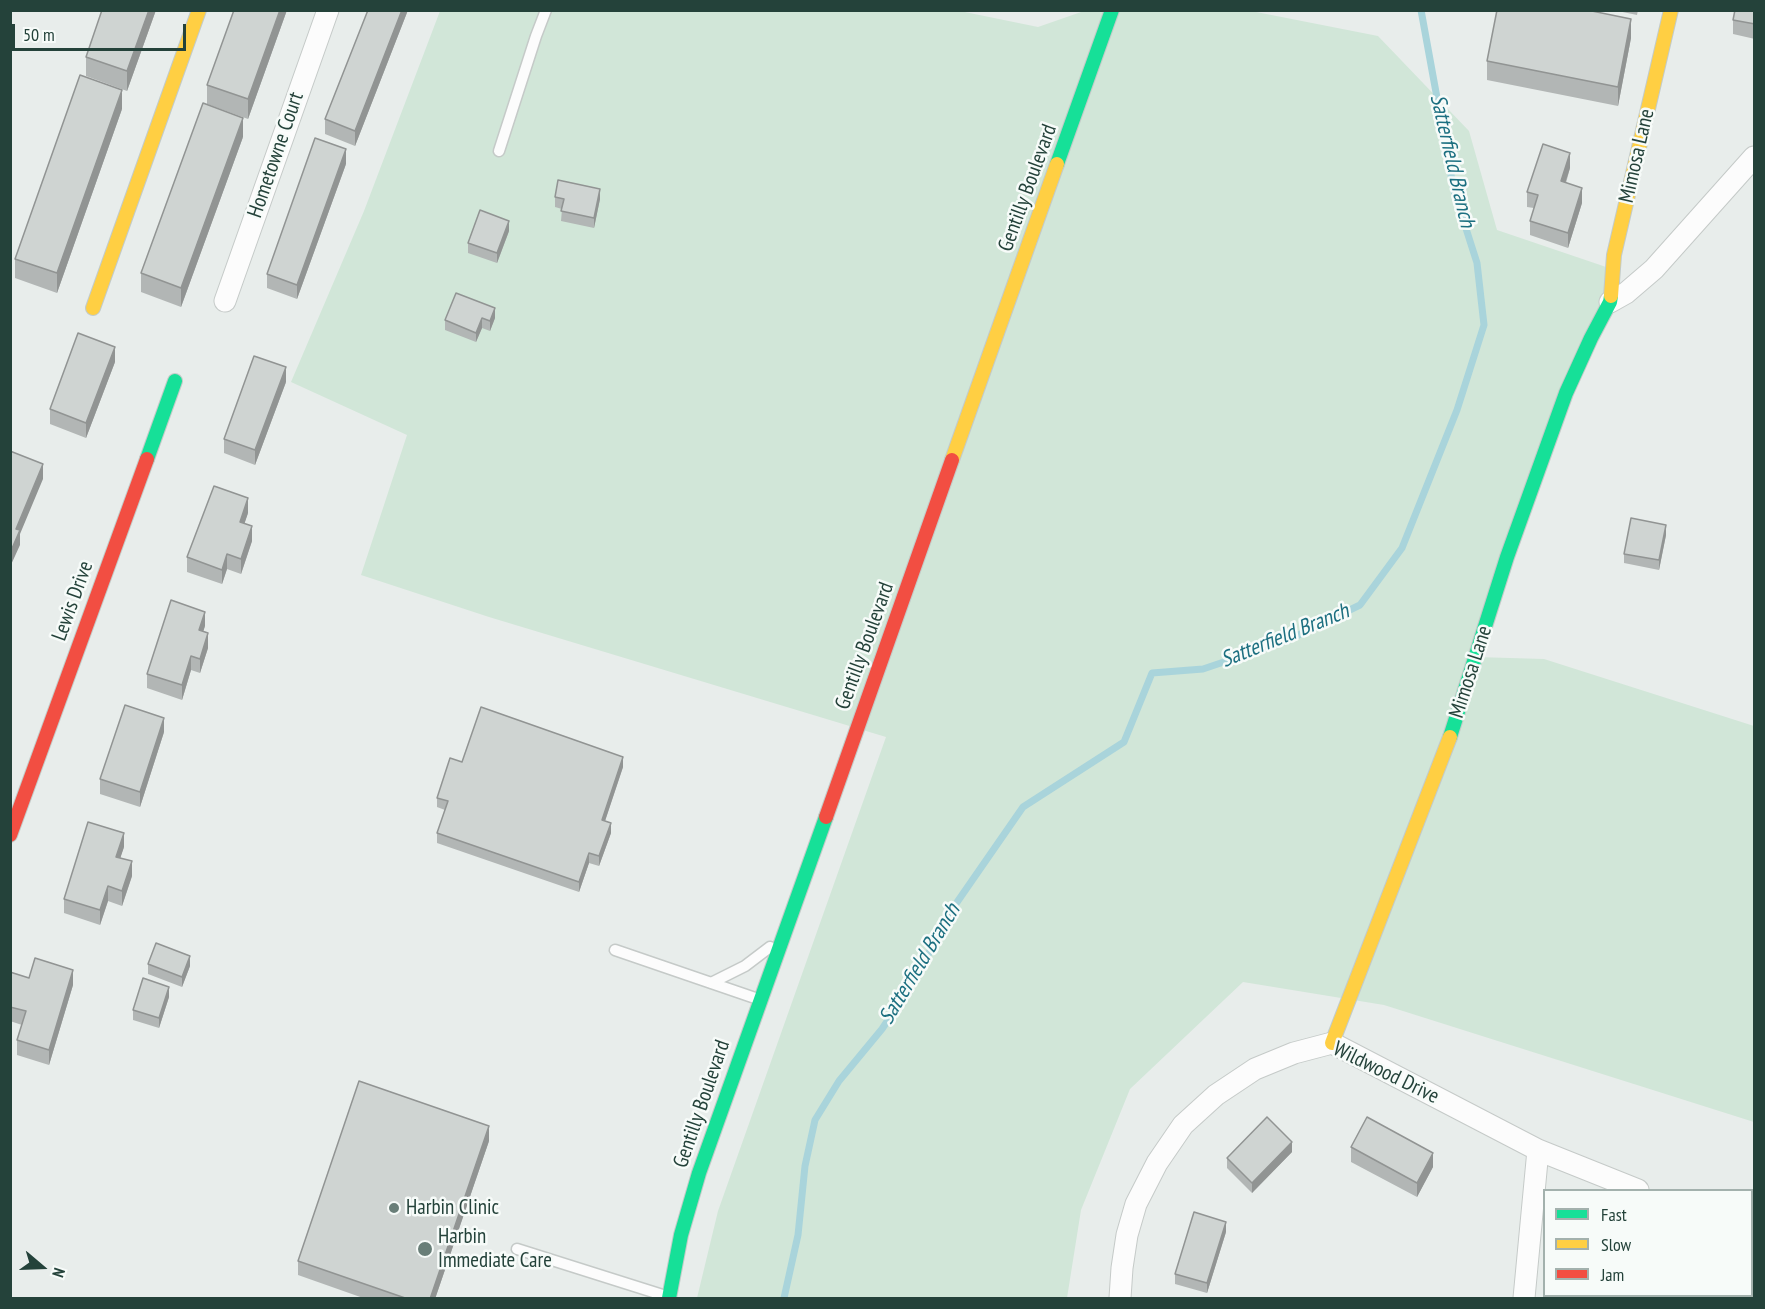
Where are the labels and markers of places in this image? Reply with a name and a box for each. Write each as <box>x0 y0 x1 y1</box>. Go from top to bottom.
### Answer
place label: Harbin Clinic <box>406 1195 499 1221</box>
marker: Harbin Clinic <box>387 1201 401 1215</box>
place label: Harbin Immediate Care <box>438 1224 552 1274</box>
marker: Harbin Immediate Care <box>416 1240 434 1258</box>

